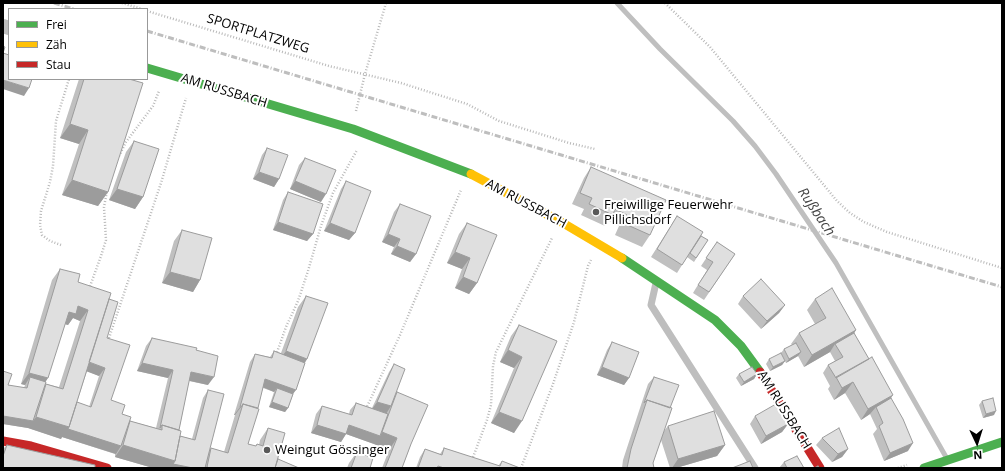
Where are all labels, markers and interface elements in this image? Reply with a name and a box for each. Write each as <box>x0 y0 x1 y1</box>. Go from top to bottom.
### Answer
legend <box>8 8 148 80</box>
street label: SPORTPLATZWEG <box>205 11 311 57</box>
text: Frei <box>46 16 67 33</box>
text: Zäh <box>46 36 67 53</box>
text: Stau <box>46 56 71 73</box>
street label: AM RUSSBACH <box>179 70 269 112</box>
street label: AM RUSSBACH <box>483 176 569 232</box>
water label: Rußbach <box>794 185 838 239</box>
place label: Freiwillige Feuerwehr Pillichsdorf <box>604 197 733 228</box>
marker: Freiwillige Feuerwehr Pillichsdorf <box>591 207 601 217</box>
street label: AM RUSSBACH <box>754 368 814 452</box>
north arrow <box>957 423 997 463</box>
place label: Weingut Gössinger <box>275 442 389 458</box>
marker: Weingut Gössinger <box>262 445 272 455</box>
text: N <box>973 448 983 463</box>

